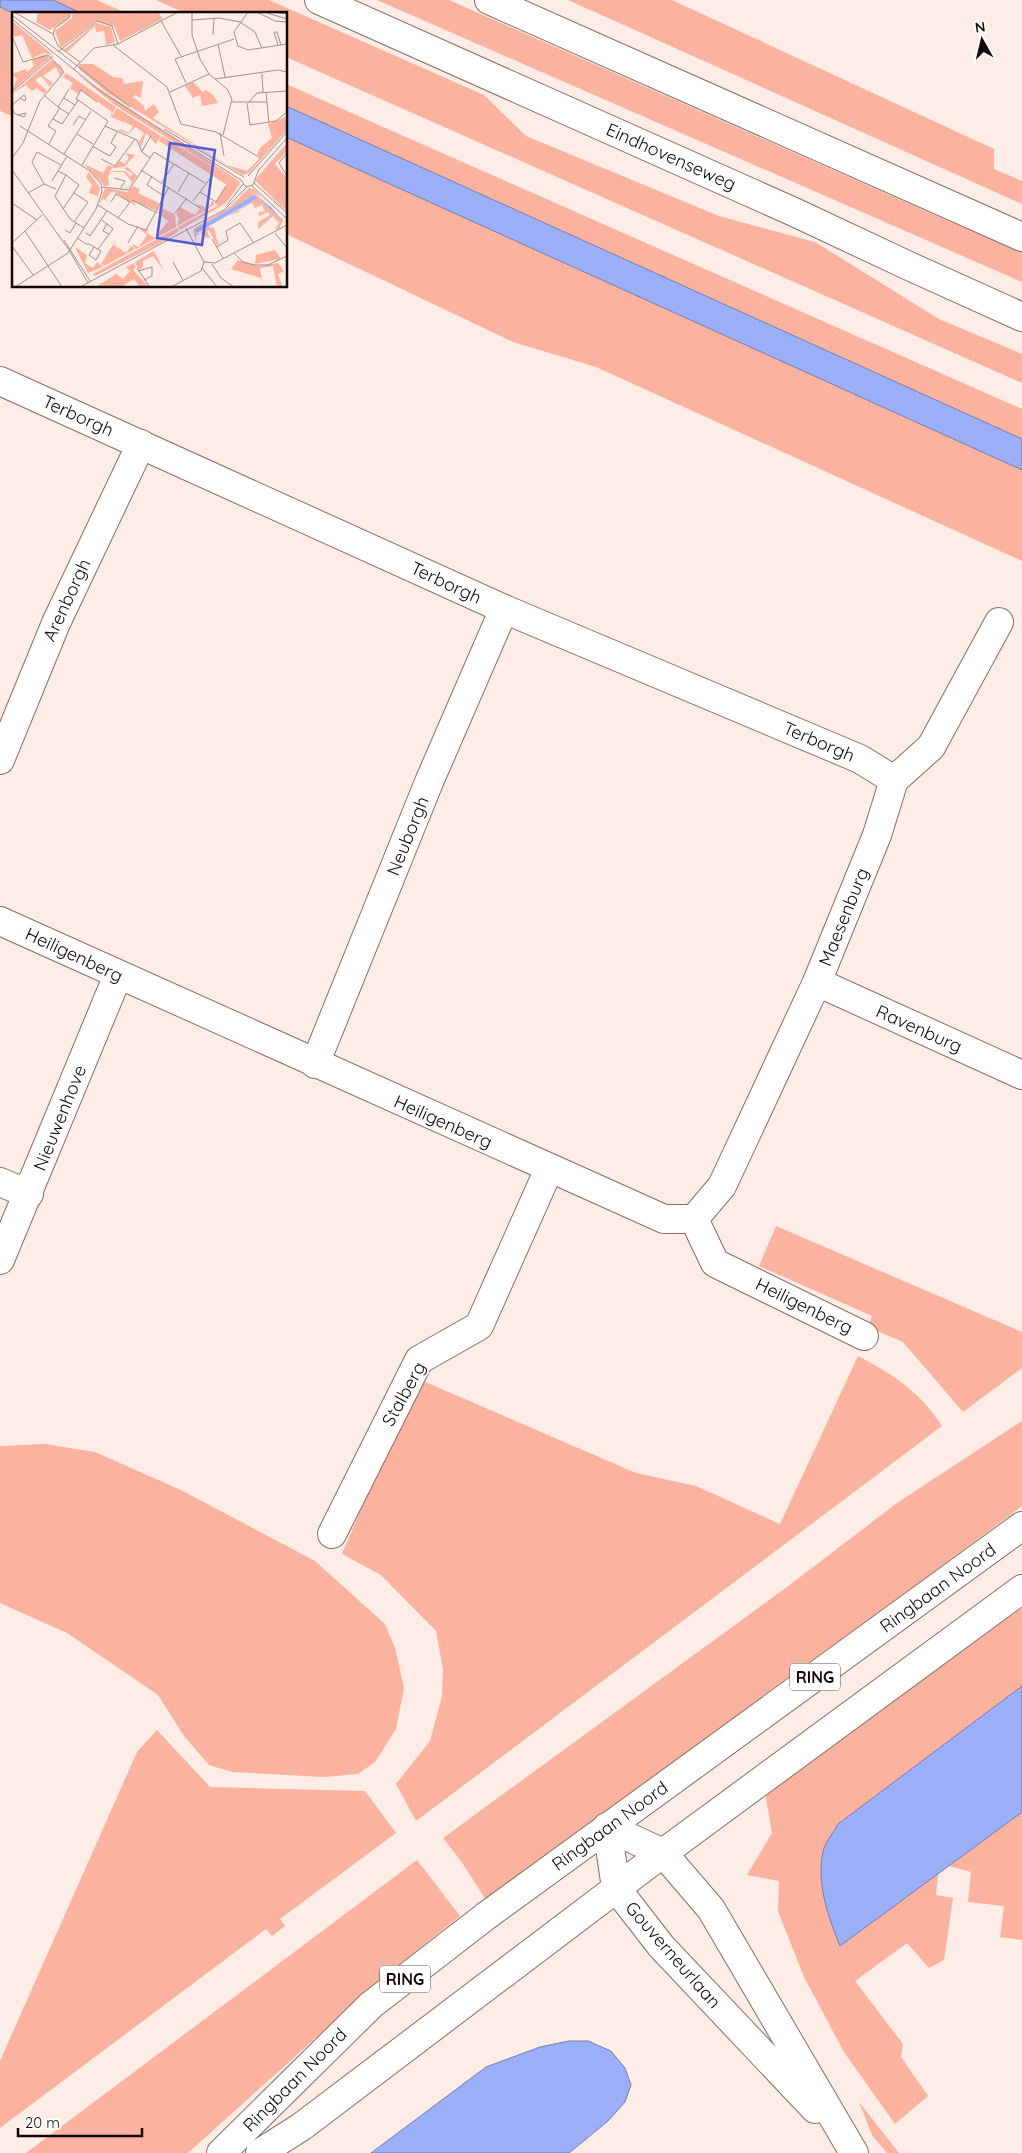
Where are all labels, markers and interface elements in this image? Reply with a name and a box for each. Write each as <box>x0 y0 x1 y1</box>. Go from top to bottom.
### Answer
inset map <box>12 12 288 288</box>
north arrow <box>957 15 1007 65</box>
text: N <box>974 17 987 37</box>
street label: Eindhovenseweg <box>603 118 740 195</box>
street label: Terborgh <box>39 390 117 441</box>
street label: Arenborgh <box>37 555 96 645</box>
street label: Terborgh <box>407 556 485 609</box>
street label: Terborgh <box>780 716 859 767</box>
street label: Neuborgh <box>381 793 434 879</box>
street label: Maesenburg <box>813 864 874 969</box>
street label: Heiligenberg <box>22 922 127 987</box>
street label: Ravenburg <box>873 999 966 1058</box>
street label: Nieuwenhove <box>28 1062 91 1174</box>
street label: Heiligenberg <box>390 1090 496 1153</box>
street label: Heiligenberg <box>752 1272 857 1339</box>
street label: Stalberg <box>376 1357 431 1430</box>
street label: Ringbaan Noord <box>875 1538 1000 1637</box>
road number: RING <box>790 1664 840 1690</box>
street label: Ringbaan Noord <box>547 1776 672 1875</box>
street label: Gouverneurlaan <box>621 1896 726 2013</box>
road number: RING <box>380 1966 430 1992</box>
street label: Ringbaan Noord <box>238 2023 352 2137</box>
scale bar <box>18 2106 141 2138</box>
text: 20 m <box>25 2113 60 2132</box>

